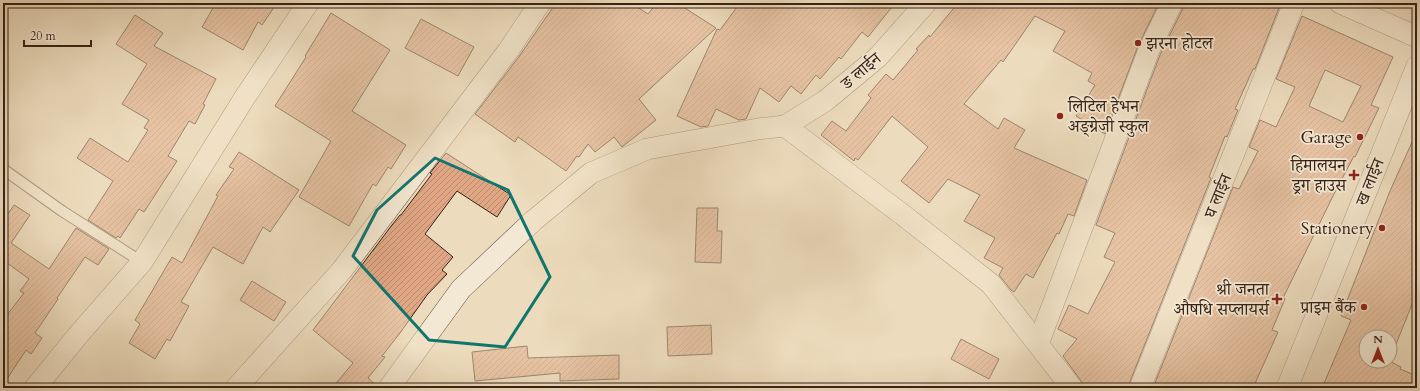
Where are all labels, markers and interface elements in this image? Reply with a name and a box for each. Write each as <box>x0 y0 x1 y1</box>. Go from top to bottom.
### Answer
scale bar <box>24 22 91 48</box>
text: 20 m <box>30 28 57 44</box>
place label: झरना होटल <box>1145 32 1214 55</box>
marker: झरना होटल <box>1133 38 1143 48</box>
street label: ङ लाईन <box>835 47 887 95</box>
place label: लिटिल हेभन अङ्‍ग्रेजी स्कुल <box>1067 95 1150 138</box>
marker: लिटिल हेभन अङ्‍ग्रेजी स्कुल <box>1055 111 1065 121</box>
place label: Garage <box>1300 126 1352 149</box>
marker: Garage <box>1355 132 1365 142</box>
place label: हिमालयन ड्रग हाउस <box>1290 154 1347 197</box>
street label: ख लाईन <box>1350 154 1390 210</box>
street label: घ लाईन <box>1198 169 1238 222</box>
marker: हिमालयन ड्रग हाउस <box>1349 170 1359 180</box>
place label: Stationery <box>1301 217 1374 240</box>
marker: Stationery <box>1377 223 1387 233</box>
place label: श्री जनता औषधि सप्लायर्स <box>1174 278 1270 321</box>
marker: श्री जनता औषधि सप्लायर्स <box>1272 294 1282 304</box>
place label: प्राइम बैंक <box>1300 296 1357 319</box>
marker: प्राइम बैंक <box>1359 302 1369 312</box>
north arrow <box>1358 329 1398 369</box>
text: N <box>1373 332 1383 347</box>

